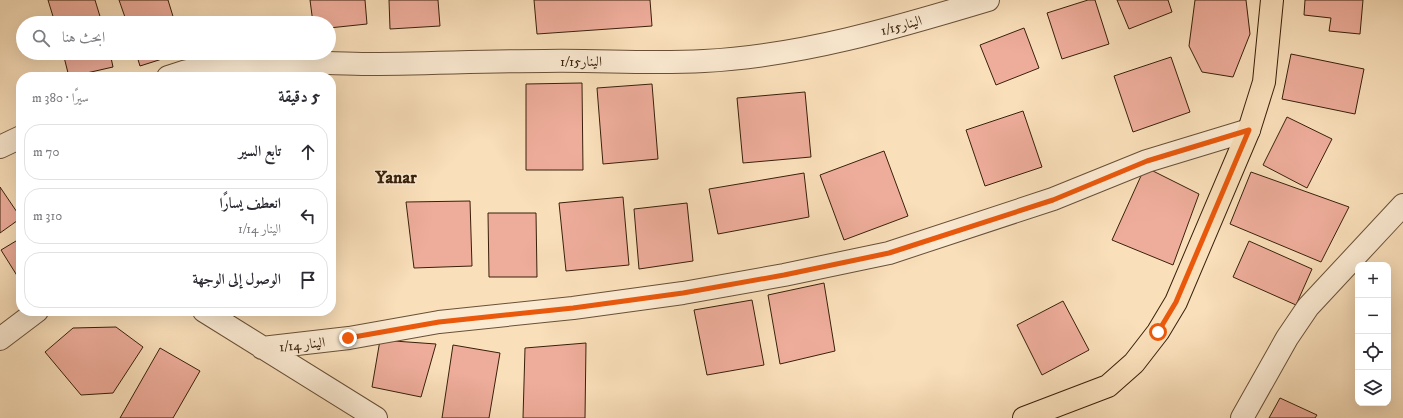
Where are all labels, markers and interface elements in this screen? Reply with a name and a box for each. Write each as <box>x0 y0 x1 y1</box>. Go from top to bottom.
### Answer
street label: الينار1/15 <box>879 12 924 40</box>
search box <box>16 16 336 60</box>
icon: search <box>30 27 52 49</box>
text: ابحث هنا <box>62 28 105 47</box>
street label: الينار1/15 <box>560 53 602 71</box>
text: 5 دقيقة <box>278 86 320 108</box>
text: سيرًا · 380 m <box>32 90 89 106</box>
icon: ahead <box>297 141 319 163</box>
text: تابع السير <box>239 142 281 161</box>
text: 70 m <box>33 144 59 160</box>
district label: Yanar <box>374 167 417 189</box>
text: انعطف يسارًا <box>220 194 281 213</box>
icon: left <box>297 205 319 227</box>
text: 310 m <box>33 208 62 224</box>
text: الينار 1/14 <box>238 221 281 237</box>
map controls <box>1355 262 1391 406</box>
button: + <box>1355 262 1391 298</box>
icon: arrive <box>297 269 319 291</box>
text: الوصول إلى الوجهة <box>192 270 281 289</box>
button: − <box>1355 298 1391 334</box>
route start <box>1149 323 1167 341</box>
route end <box>339 329 357 347</box>
street label: الينار 1/14 <box>278 334 326 356</box>
button: locate <box>1355 334 1391 370</box>
button: layers <box>1355 370 1391 406</box>

